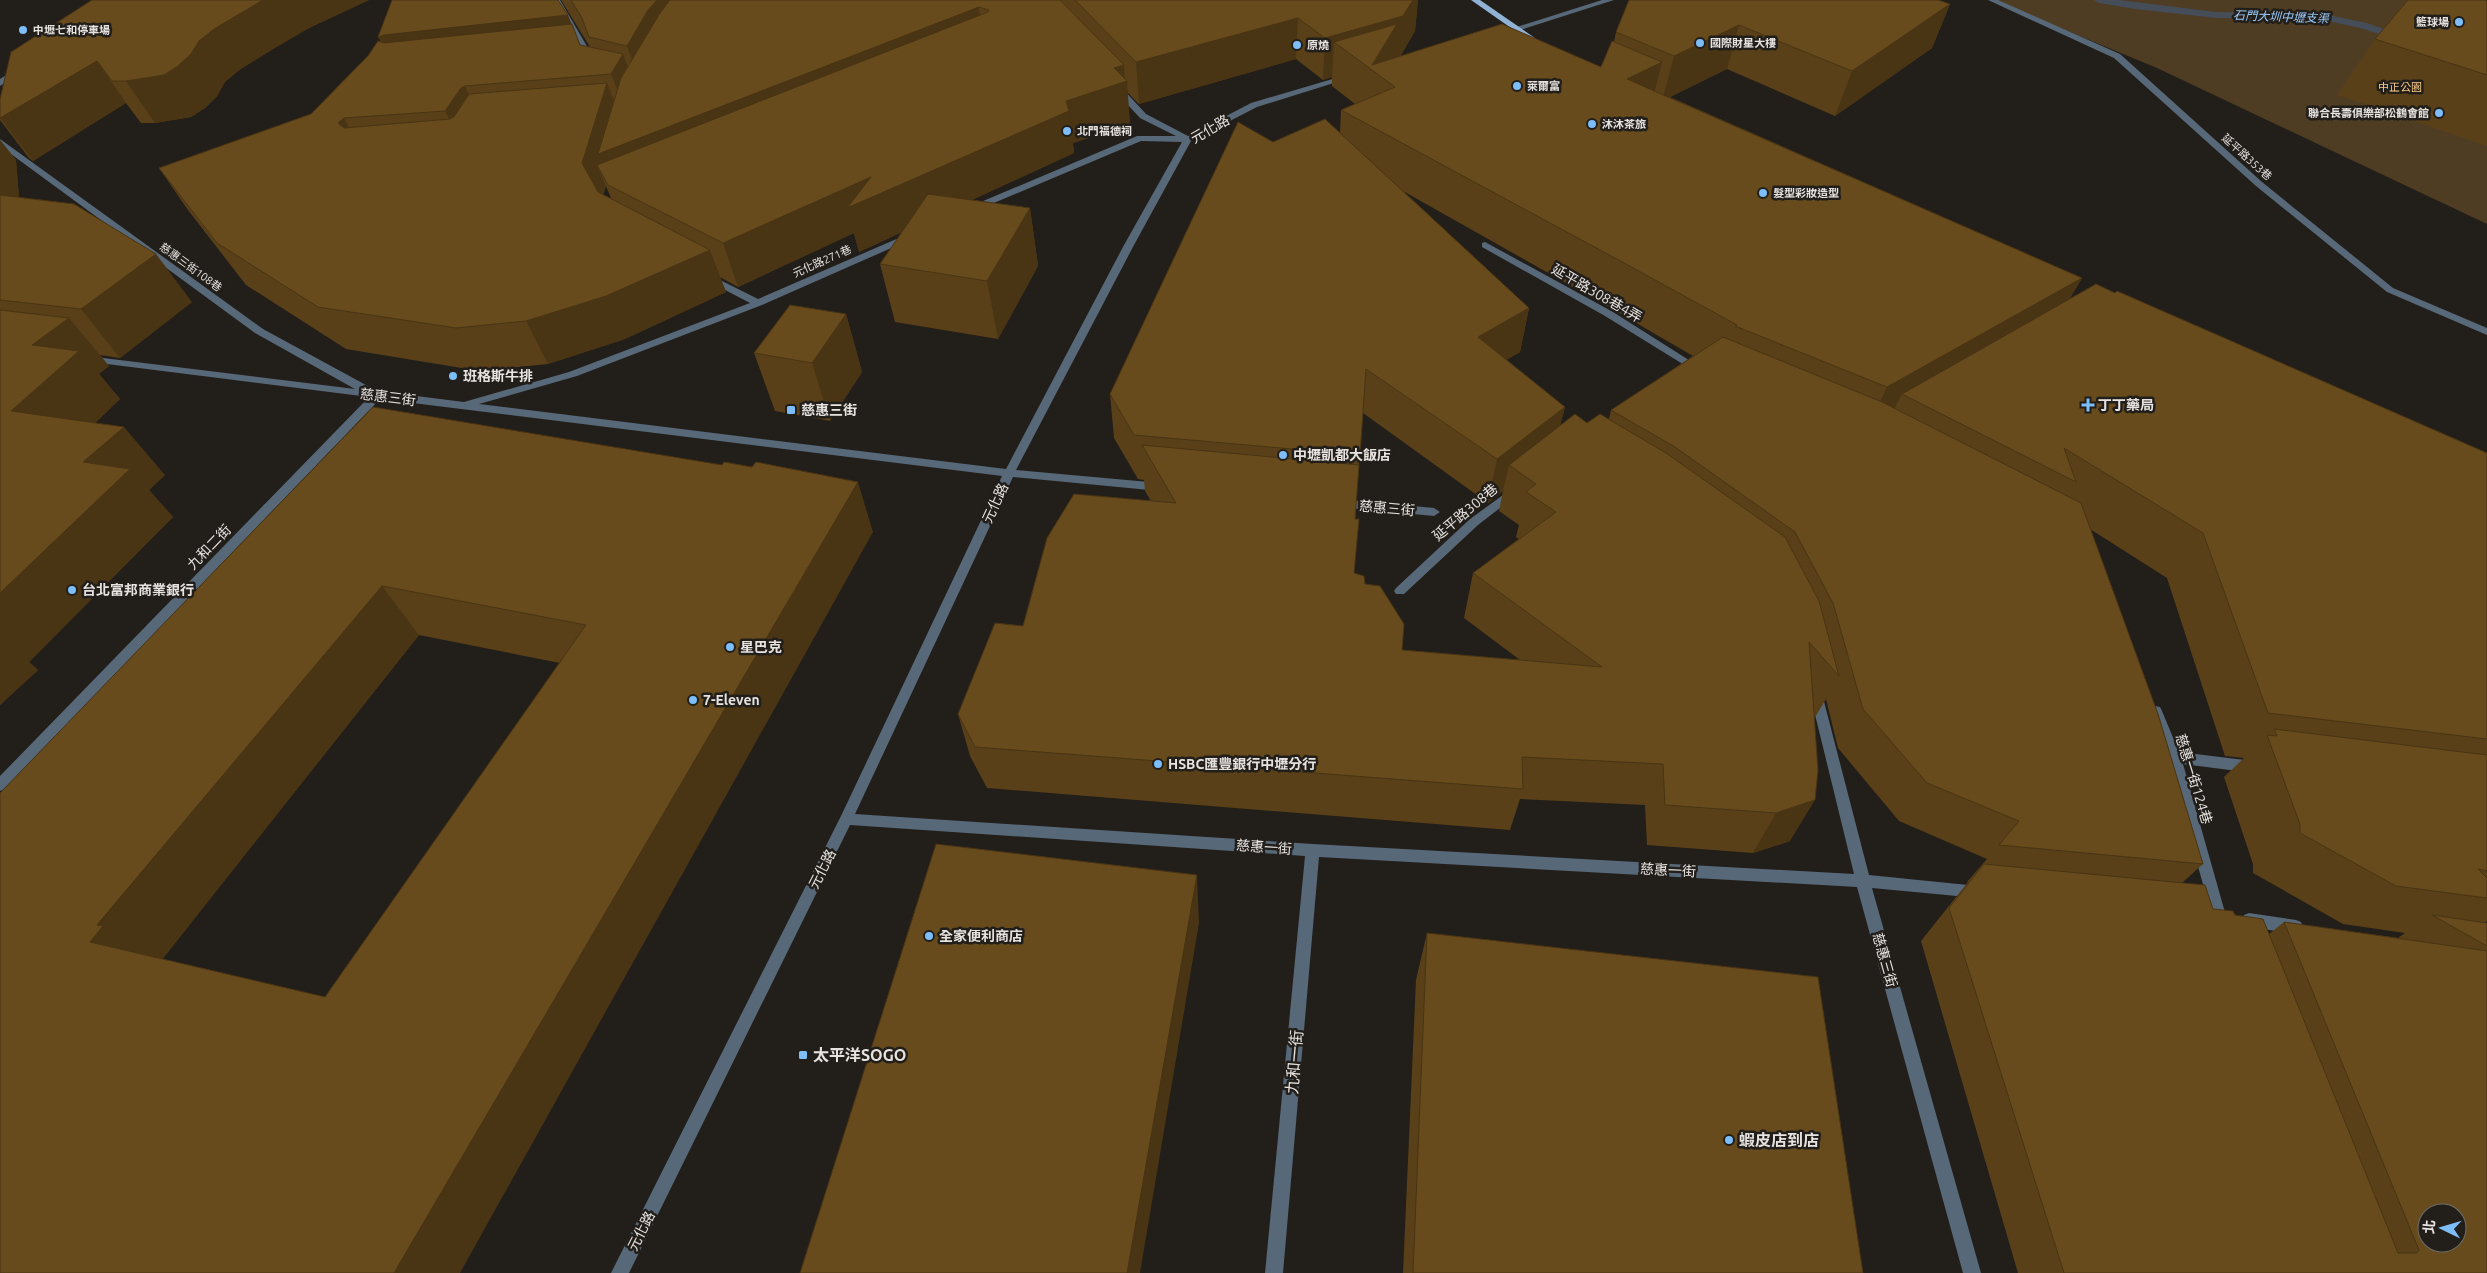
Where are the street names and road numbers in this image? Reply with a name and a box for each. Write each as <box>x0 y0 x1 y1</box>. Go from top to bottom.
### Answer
street label: 元化路 <box>1188 112 1232 146</box>
street label: 延平路353巷 <box>2220 132 2274 182</box>
street label: 慈惠三街108巷 <box>158 241 224 293</box>
street label: 元化路271巷 <box>791 243 853 279</box>
street label: 延平路308巷4弄 <box>1549 261 1645 325</box>
street label: 慈惠三街 <box>359 386 417 408</box>
street label: 延平路308巷 <box>1429 480 1501 544</box>
street label: 元化路 <box>979 481 1011 525</box>
street label: 慈惠三街 <box>1358 498 1416 518</box>
street label: 九和二街 <box>184 521 234 573</box>
street label: 慈惠一街124巷 <box>2173 732 2215 826</box>
street label: 慈惠一街 <box>1236 837 1292 857</box>
street label: 元化路 <box>805 847 839 891</box>
street label: 慈惠一街 <box>1640 861 1696 879</box>
street label: 慈惠三街 <box>1870 931 1900 989</box>
street label: 九和一街 <box>1282 1029 1306 1095</box>
street label: 元化路 <box>624 1209 658 1253</box>

